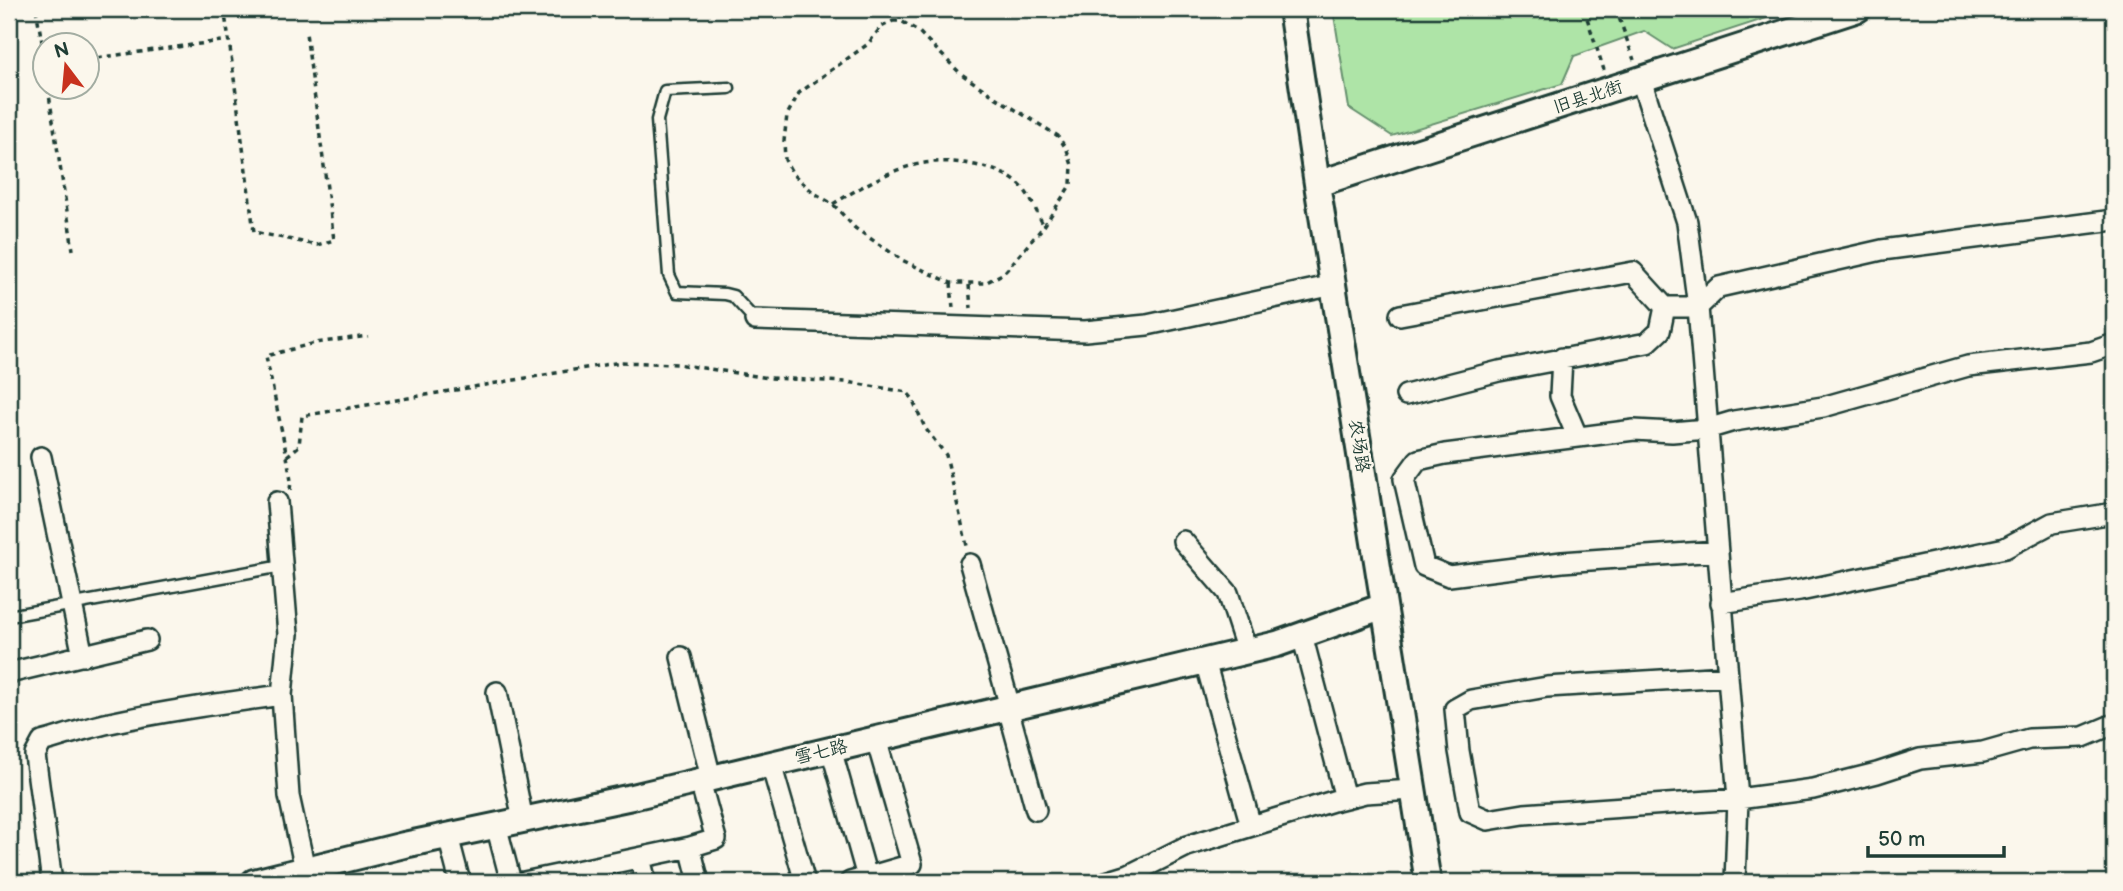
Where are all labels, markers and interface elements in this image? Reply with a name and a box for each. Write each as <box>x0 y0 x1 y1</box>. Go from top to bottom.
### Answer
north arrow <box>32 32 102 102</box>
text: N <box>52 38 72 64</box>
street label: 旧县北街 <box>1551 76 1625 118</box>
street label: 农场路 <box>1344 418 1374 474</box>
street label: 雪七路 <box>792 736 850 768</box>
scale bar <box>1868 814 2004 858</box>
text: 50 m <box>1878 827 1925 852</box>

